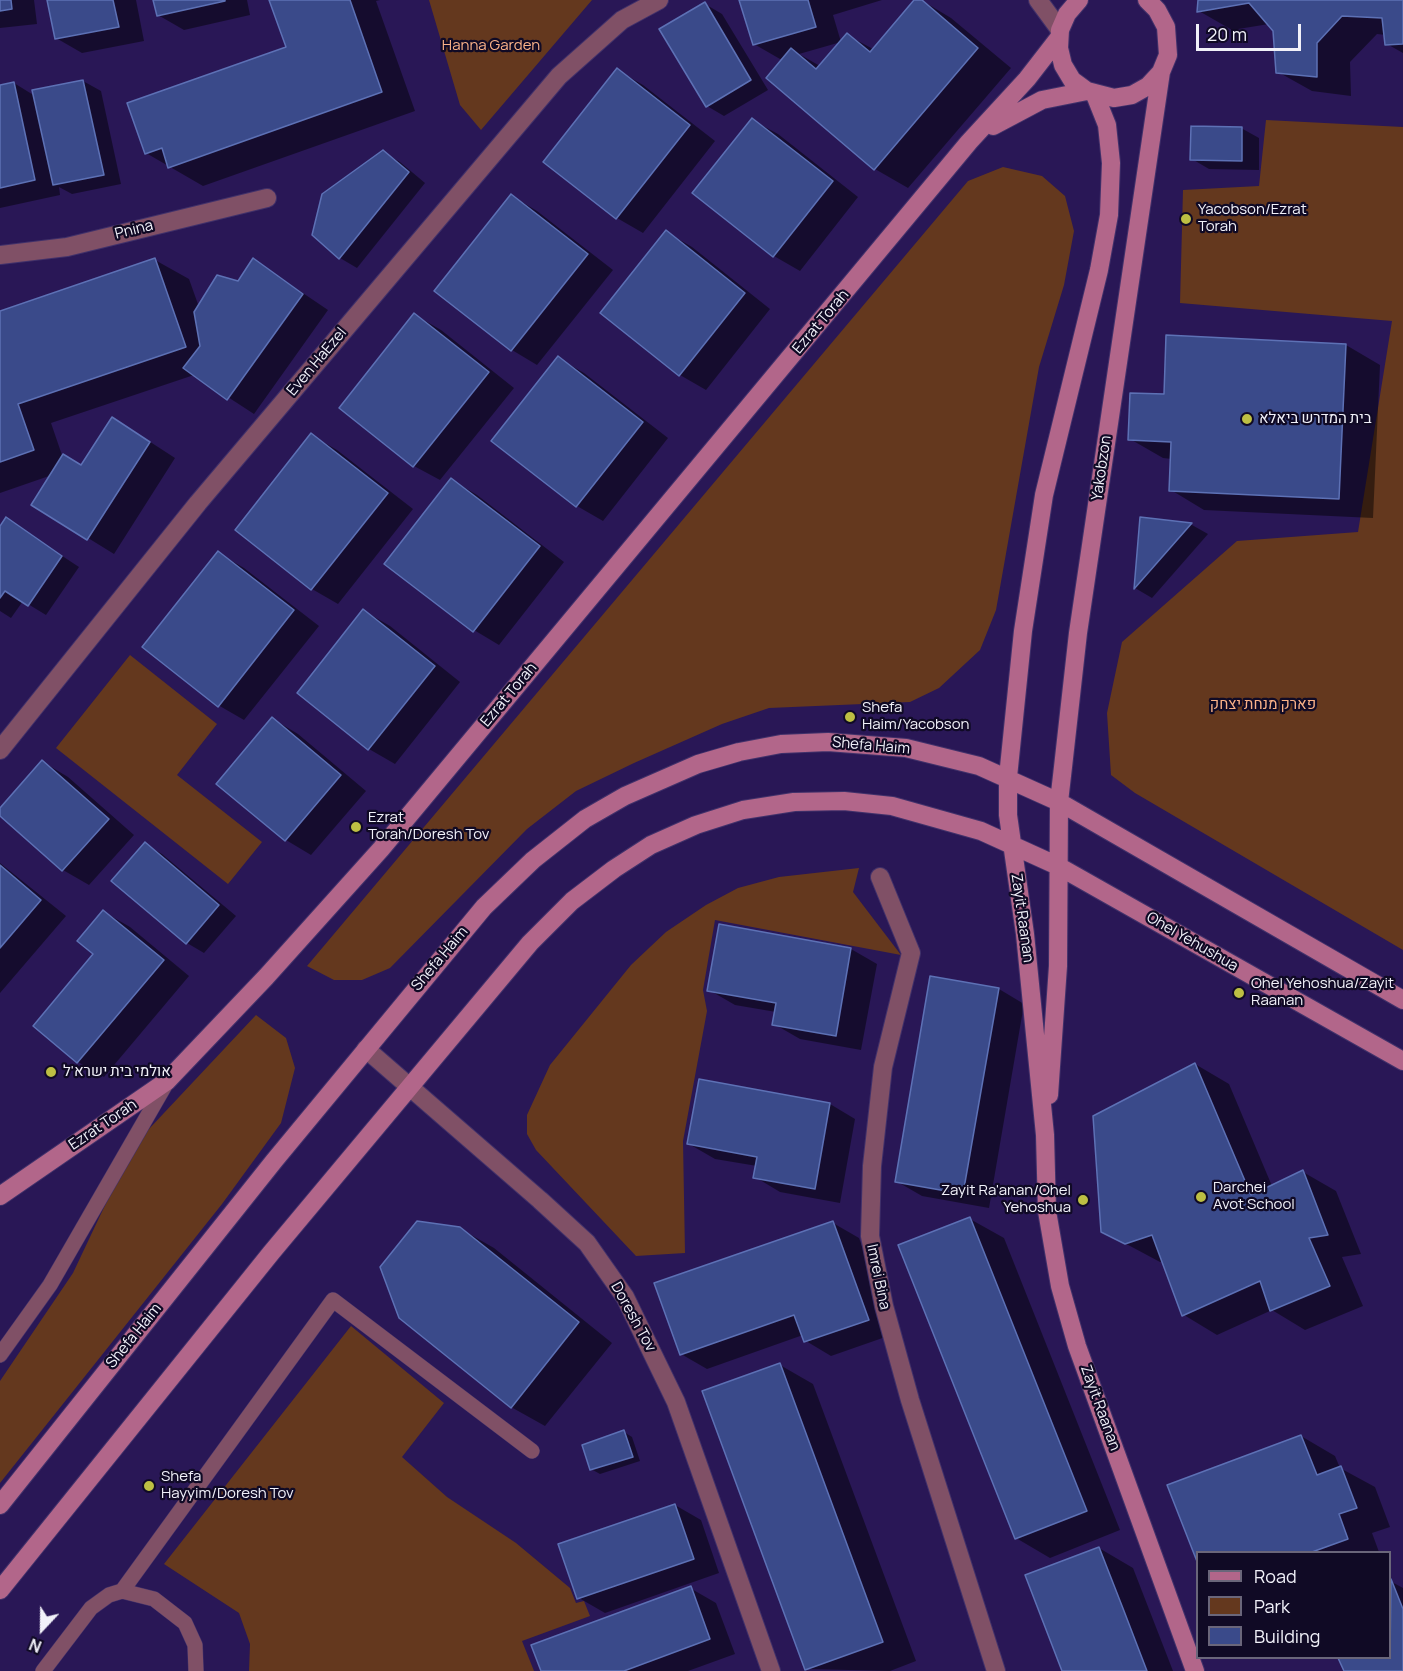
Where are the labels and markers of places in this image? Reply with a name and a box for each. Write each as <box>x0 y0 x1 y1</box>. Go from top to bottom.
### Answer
place label: Yacobson/Ezrat Torah <box>1198 201 1307 236</box>
marker: Yacobson/Ezrat Torah <box>1179 212 1193 226</box>
place label: בית המדרש ביאלא <box>1259 410 1372 428</box>
marker: בית המדרש ביאלא <box>1240 412 1254 426</box>
place label: Shefa Haim/Yacobson <box>862 699 970 734</box>
marker: Shefa Haim/Yacobson <box>843 710 857 724</box>
place label: Ezrat Torah/Doresh Tov <box>368 809 489 844</box>
marker: Ezrat Torah/Doresh Tov <box>349 820 363 834</box>
place label: Ohel Yehoshua/Zayit Raanan <box>1251 975 1394 1010</box>
marker: Ohel Yehoshua/Zayit Raanan <box>1232 986 1246 1000</box>
place label: אולמי בית ישרא'ל <box>63 1063 171 1081</box>
marker: אולמי בית ישרא'ל <box>44 1065 58 1079</box>
place label: Darchei Avot School <box>1213 1179 1295 1214</box>
place label: Zayit Ra'anan/Ohel Yehoshua <box>941 1182 1071 1217</box>
marker: Darchei Avot School <box>1194 1190 1208 1204</box>
marker: Zayit Ra'anan/Ohel Yehoshua <box>1076 1193 1090 1207</box>
place label: Shefa Hayyim/Doresh Tov <box>161 1468 294 1503</box>
marker: Shefa Hayyim/Doresh Tov <box>142 1479 156 1493</box>

